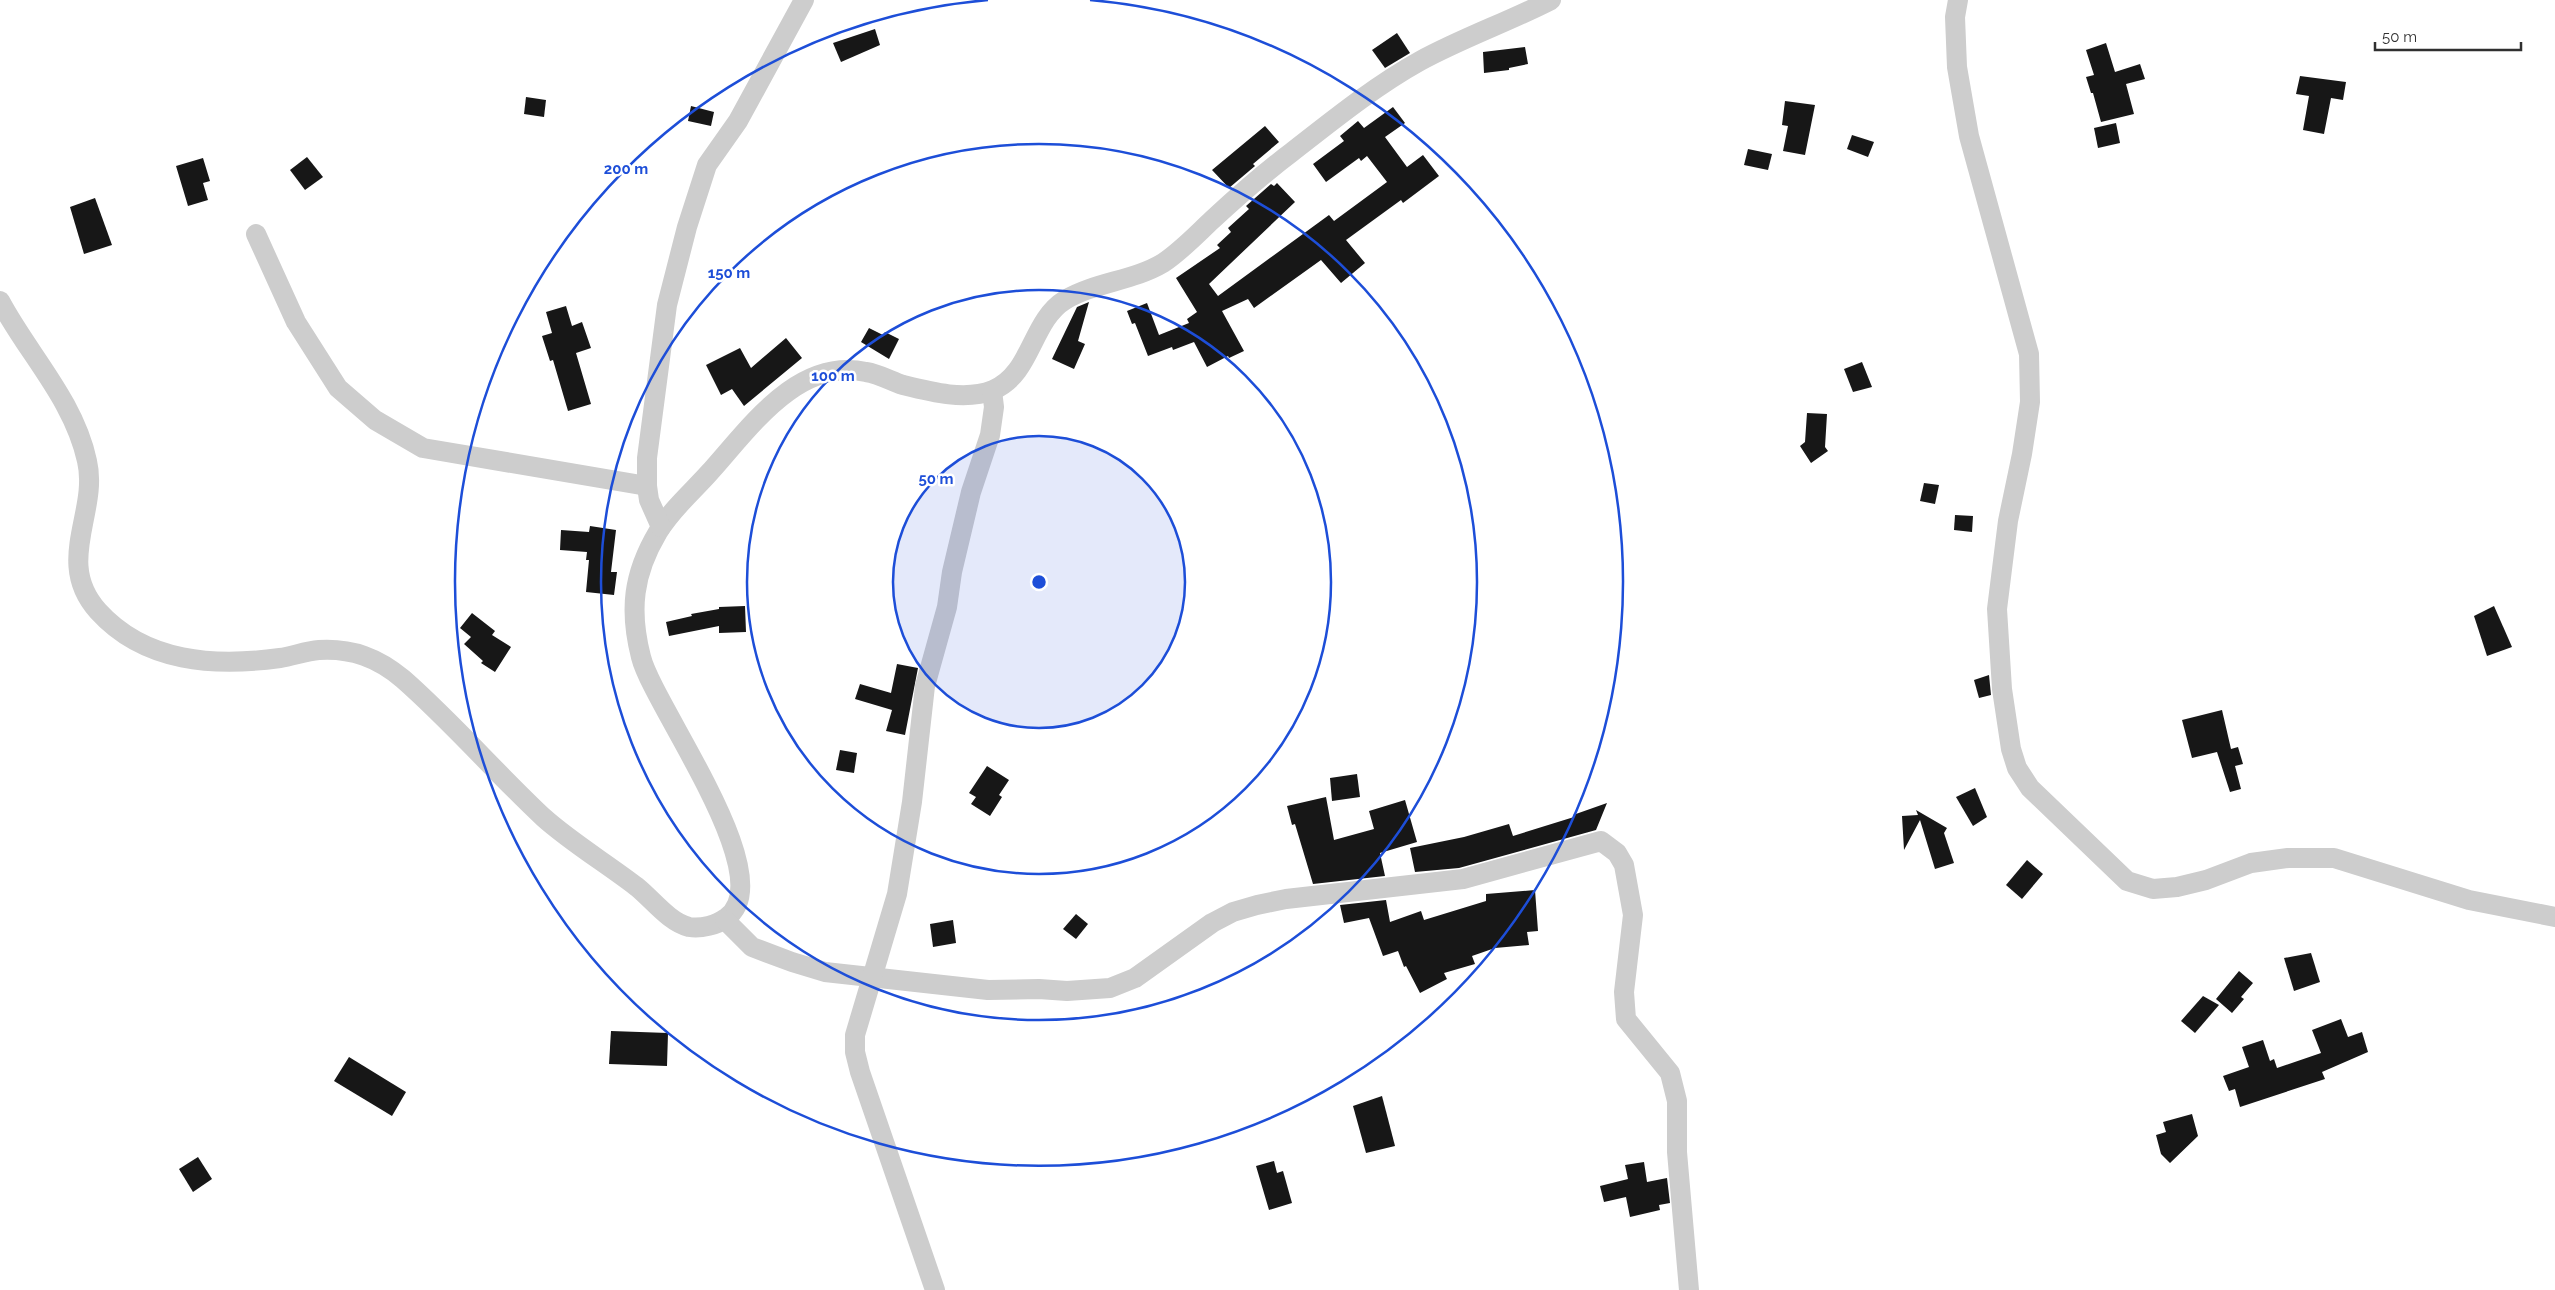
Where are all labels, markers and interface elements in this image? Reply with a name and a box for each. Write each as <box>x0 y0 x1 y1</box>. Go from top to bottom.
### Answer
scale bar <box>2375 20 2521 52</box>
text: 50 m <box>2382 28 2417 46</box>
text: 200 m <box>604 160 648 178</box>
text: 150 m <box>708 264 750 282</box>
text: 100 m <box>811 367 855 385</box>
text: 50 m <box>918 470 954 488</box>
centre of rings <box>1030 573 1048 591</box>

